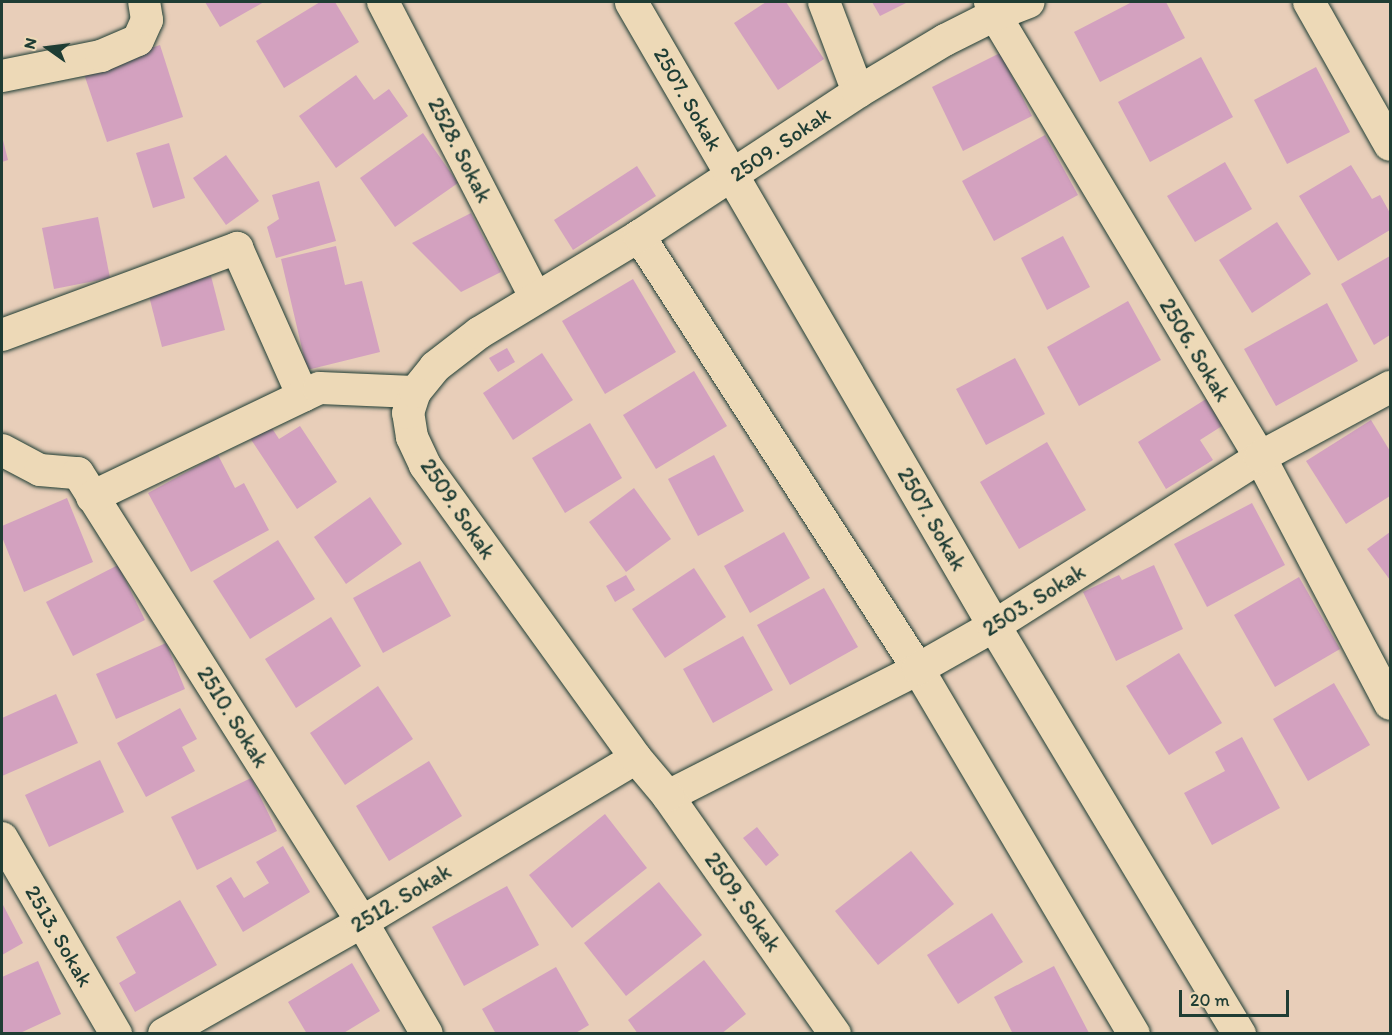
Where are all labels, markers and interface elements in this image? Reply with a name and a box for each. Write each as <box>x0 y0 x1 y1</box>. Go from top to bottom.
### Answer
north arrow <box>18 18 78 78</box>
text: N <box>20 36 41 51</box>
street label: 2507. Sokak <box>648 43 728 155</box>
street label: 2528. Sokak <box>422 93 498 207</box>
street label: 2509. Sokak <box>725 101 835 187</box>
street label: 2506. Sokak <box>1154 294 1236 406</box>
street label: 2509. Sokak <box>415 454 501 564</box>
street label: 2507. Sokak <box>892 463 972 575</box>
street label: 2503. Sokak <box>978 558 1090 642</box>
street label: 2510. Sokak <box>192 662 274 772</box>
street label: 2509. Sokak <box>699 847 787 957</box>
street label: 2512. Sokak <box>346 858 456 938</box>
street label: 2513. Sokak <box>19 881 99 991</box>
scale bar <box>1182 978 1292 1016</box>
text: 20 m <box>1190 989 1230 1011</box>

